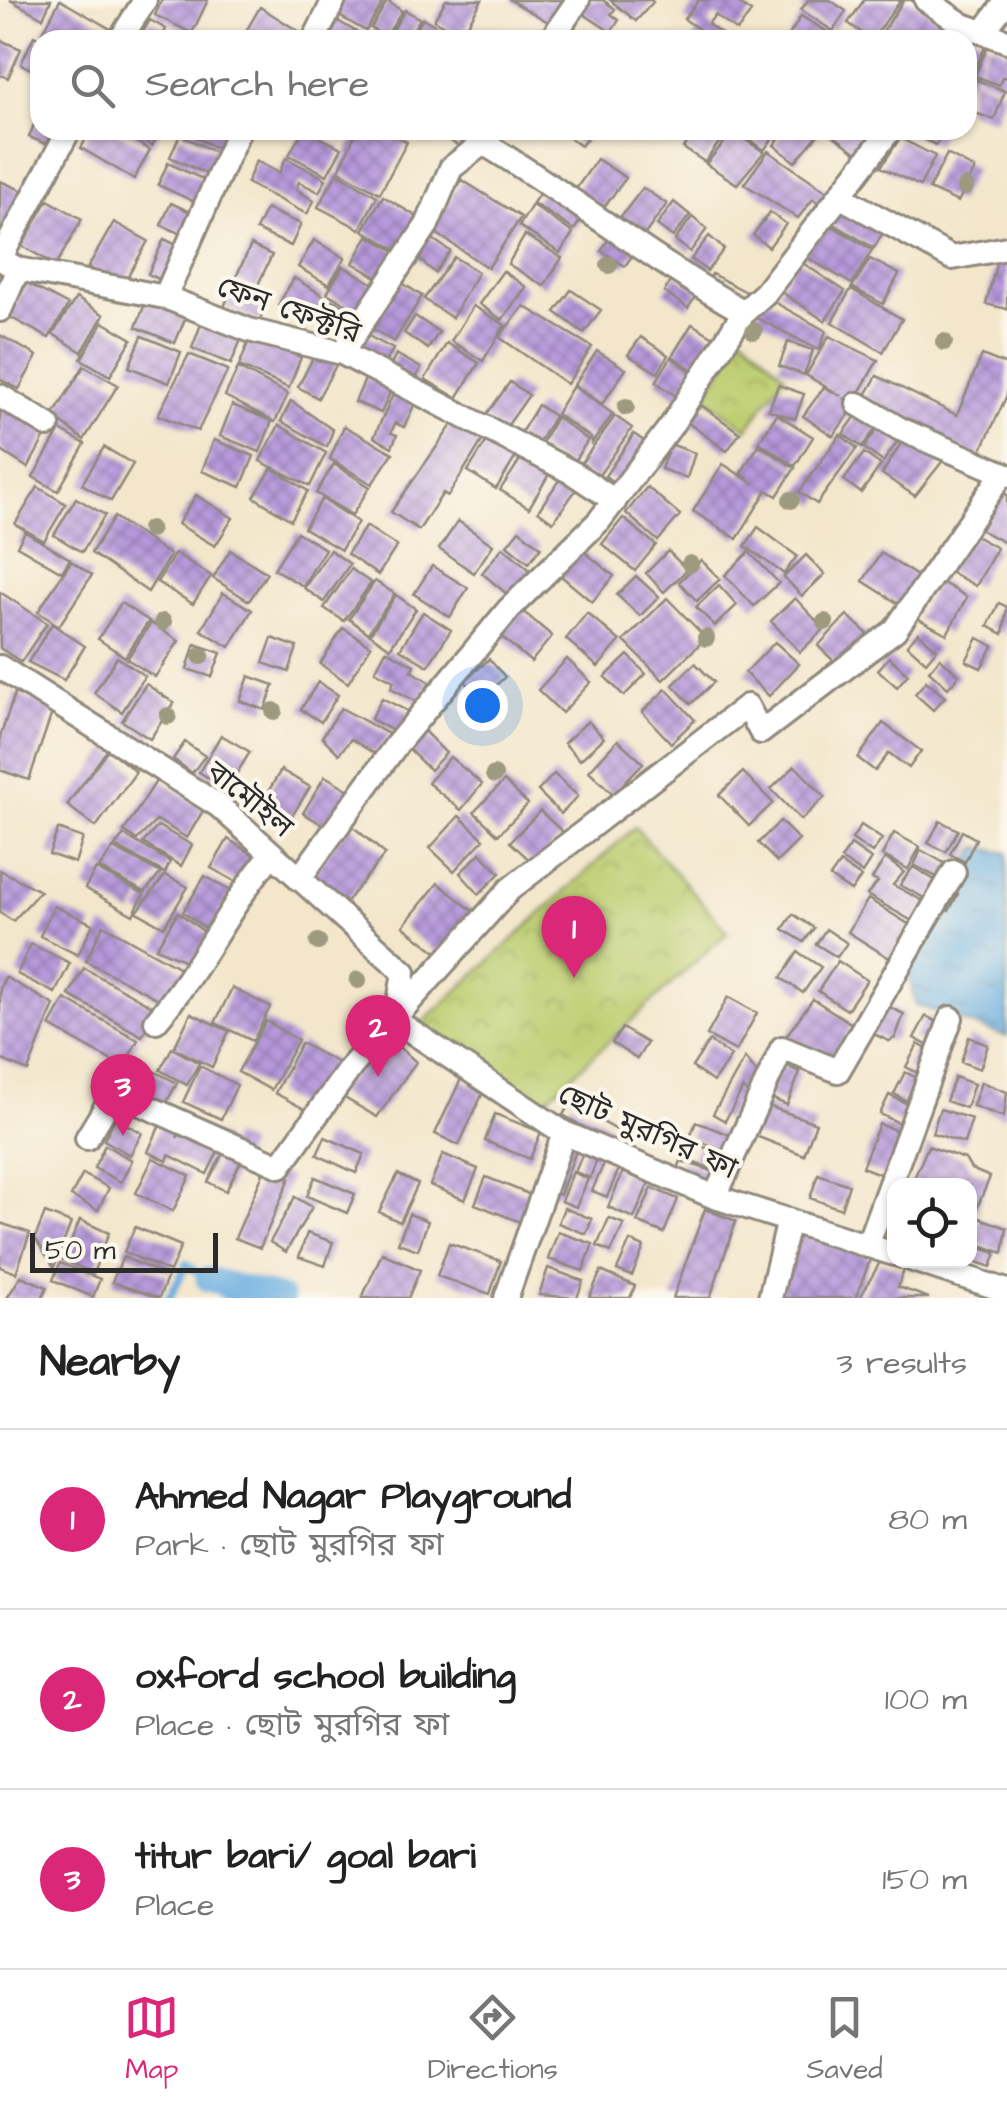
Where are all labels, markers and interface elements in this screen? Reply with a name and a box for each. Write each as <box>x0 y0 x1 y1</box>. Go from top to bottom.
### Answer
search box <box>30 30 977 140</box>
icon: search <box>65 58 120 113</box>
text: Search here <box>145 59 369 111</box>
street label: ফেন ফেক্টরি <box>211 266 367 354</box>
your location <box>457 680 508 731</box>
street label: বামৌইল <box>196 751 303 849</box>
pin: 1 <box>542 896 606 978</box>
pin: 2 <box>346 994 410 1077</box>
pin: 3 <box>90 1054 156 1136</box>
street label: ছোট মুরগির ফা <box>551 1074 745 1191</box>
map controls <box>887 1178 977 1268</box>
button: locate <box>887 1178 977 1268</box>
scale bar <box>30 1228 218 1272</box>
text: 50 m <box>45 1231 116 1270</box>
text: Nearby <box>40 1334 180 1392</box>
text: 3 results <box>837 1341 967 1386</box>
text: Ahmed Nagar Playground <box>135 1471 571 1523</box>
text: 1 <box>70 1497 75 1542</box>
text: 80 m <box>888 1497 967 1542</box>
text: Park · ছোট মুরগির ফা <box>135 1523 444 1568</box>
text: oxford school building <box>135 1651 516 1703</box>
text: 2 <box>63 1677 82 1722</box>
text: 100 m <box>885 1677 967 1722</box>
text: Place · ছোট মুরগির ফা <box>135 1703 449 1748</box>
text: titur bari/ goal bari <box>135 1831 476 1883</box>
text: 3 <box>64 1857 81 1902</box>
text: 150 m <box>882 1857 967 1902</box>
text: Place <box>135 1883 214 1928</box>
tab: Map <box>124 1990 179 2089</box>
tab: Directions <box>428 1990 558 2089</box>
tab: Saved <box>806 1990 883 2089</box>

